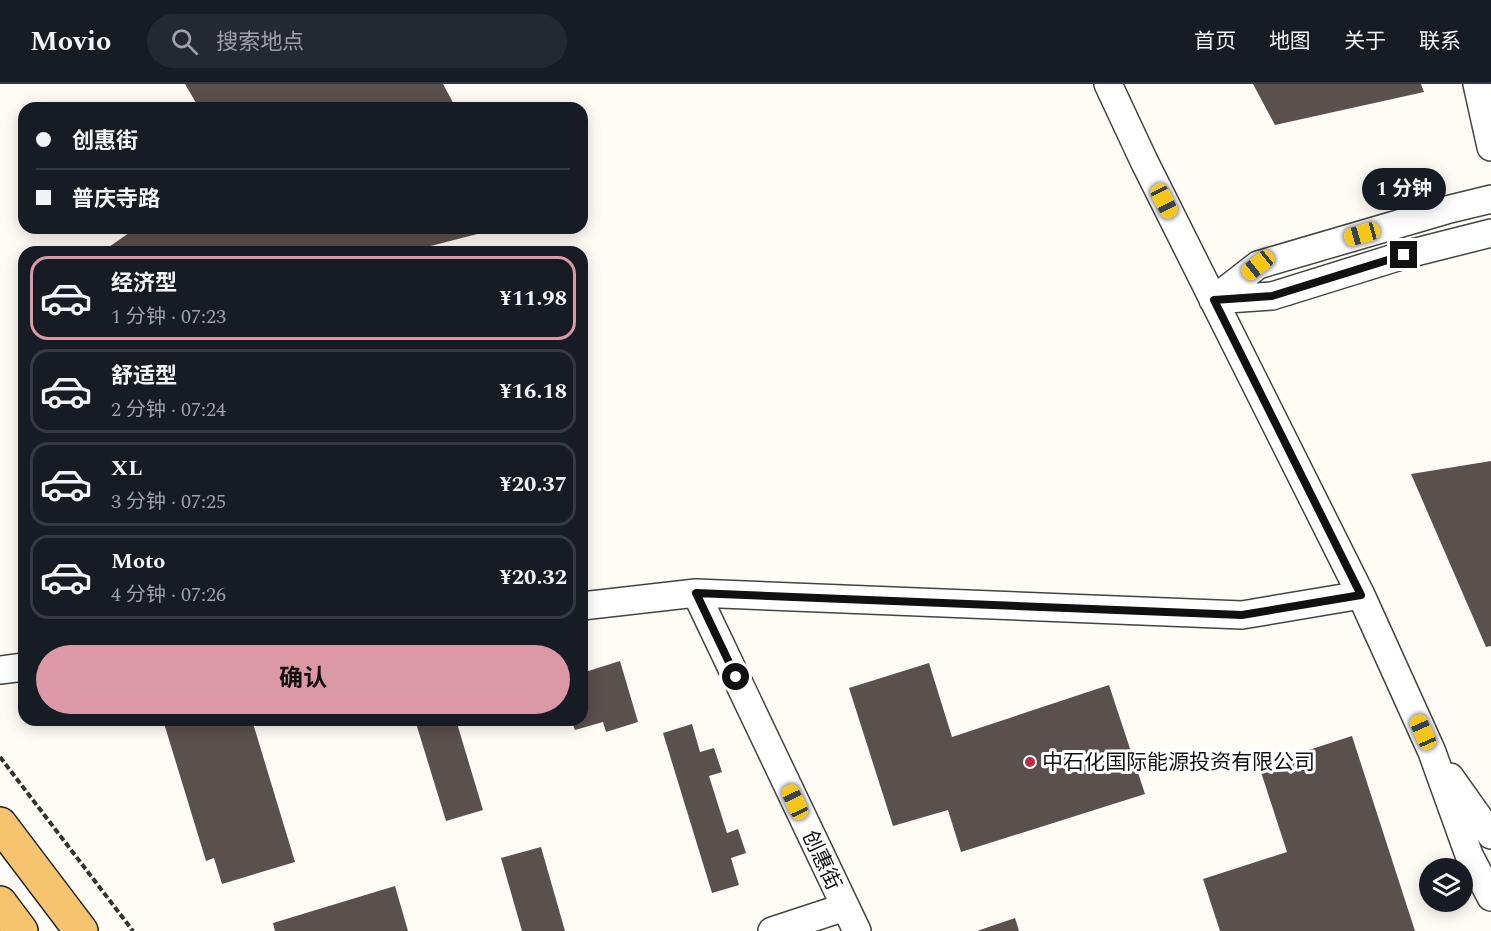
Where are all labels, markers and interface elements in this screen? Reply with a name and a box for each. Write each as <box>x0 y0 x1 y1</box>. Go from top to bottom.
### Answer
search box <box>147 14 567 68</box>
text: Movio <box>30 20 111 63</box>
icon: search <box>168 25 201 58</box>
text: 搜索地点 <box>216 26 304 59</box>
text: 首页 <box>1194 26 1236 58</box>
text: 地图 <box>1269 26 1311 58</box>
text: 关于 <box>1344 26 1386 58</box>
text: 联系 <box>1419 26 1461 58</box>
text: 创惠街 <box>72 125 138 158</box>
callout: 1 分钟 <box>1362 168 1446 210</box>
text: 1 分钟 <box>1376 174 1432 204</box>
car <box>1148 181 1180 221</box>
text: 普庆寺路 <box>72 183 160 216</box>
car <box>1342 220 1382 248</box>
route end <box>1390 241 1417 268</box>
car <box>1238 247 1278 283</box>
text: 经济型 <box>111 267 177 300</box>
icon: car <box>39 271 93 325</box>
text: ¥11.98 <box>499 282 567 315</box>
text: 1 分钟 · 07:23 <box>111 302 226 332</box>
text: 舒适型 <box>111 360 177 393</box>
icon: car <box>39 364 93 418</box>
text: ¥16.18 <box>499 375 567 408</box>
text: 2 分钟 · 07:24 <box>111 395 226 425</box>
text: XL <box>111 452 142 485</box>
icon: car <box>39 457 93 511</box>
text: ¥20.37 <box>499 468 567 501</box>
text: 3 分钟 · 07:25 <box>111 487 226 517</box>
text: Moto <box>111 545 165 578</box>
icon: car <box>39 550 93 604</box>
text: ¥20.32 <box>499 561 567 594</box>
text: 4 分钟 · 07:26 <box>111 580 226 610</box>
button: 确认 <box>36 645 570 714</box>
route start <box>722 663 749 690</box>
car <box>1407 712 1439 752</box>
place label: 中石化国际能源投资有限公司 <box>1042 747 1315 779</box>
marker: 中石化国际能源投资有限公司 <box>1023 755 1037 769</box>
car <box>779 782 811 822</box>
street label: 创惠街 <box>793 825 849 896</box>
map controls <box>1419 858 1473 912</box>
button: layers <box>1419 858 1473 912</box>

